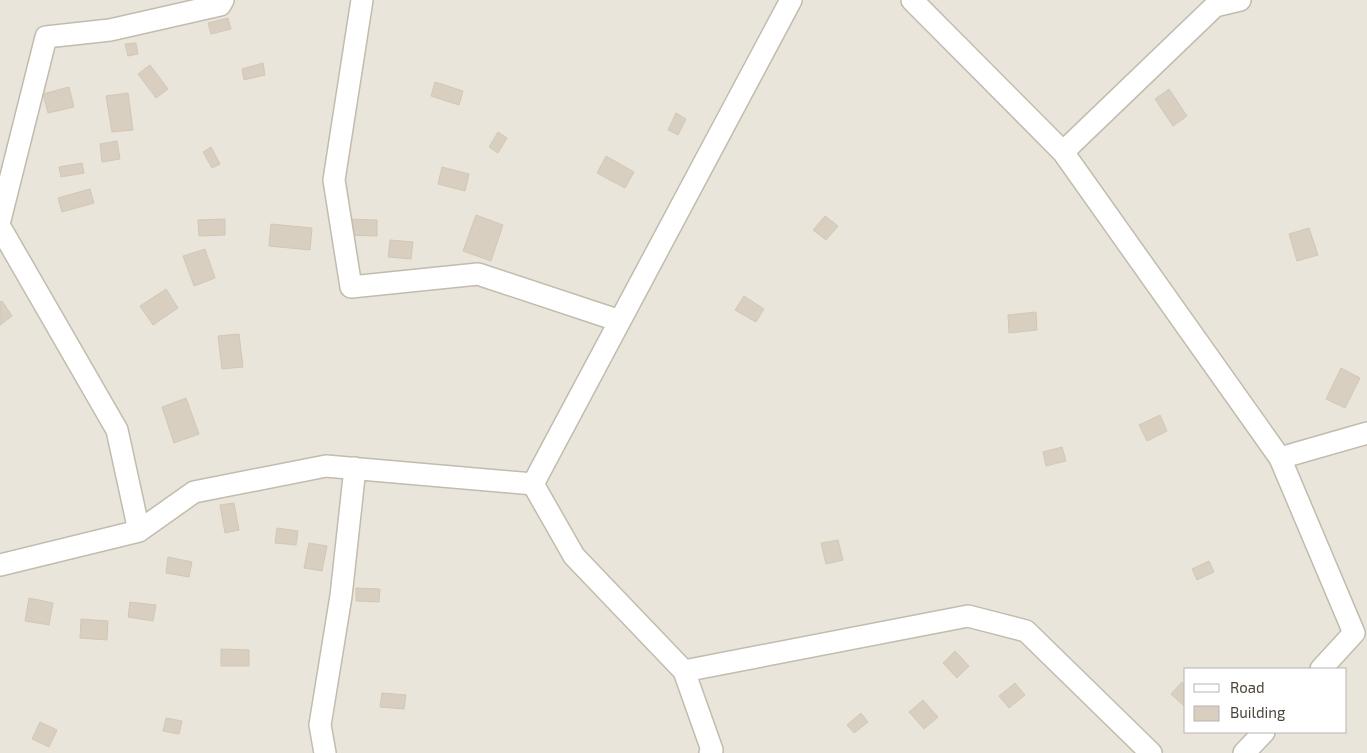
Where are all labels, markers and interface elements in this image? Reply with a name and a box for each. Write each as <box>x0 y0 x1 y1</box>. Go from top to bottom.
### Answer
legend <box>1184 668 1347 733</box>
text: Road <box>1230 678 1265 696</box>
text: Building <box>1230 703 1286 721</box>

